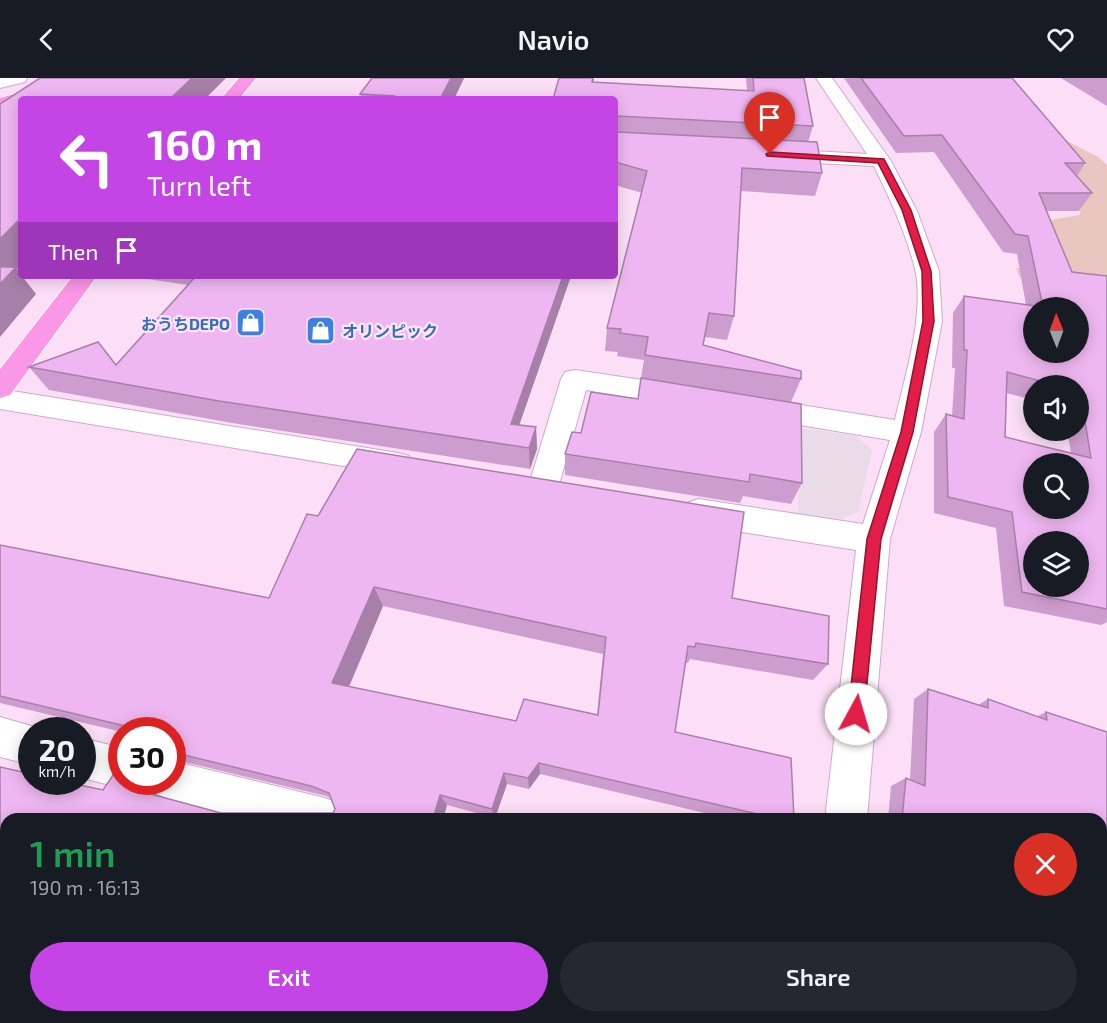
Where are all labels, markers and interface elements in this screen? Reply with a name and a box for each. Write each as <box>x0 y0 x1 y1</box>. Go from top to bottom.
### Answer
icon: back <box>30 23 63 56</box>
text: Navio <box>517 23 590 55</box>
icon: heart <box>1044 23 1077 56</box>
pin <box>744 92 795 154</box>
icon: arrive <box>753 101 786 134</box>
text: 160 m <box>147 118 263 168</box>
icon: left <box>48 120 126 198</box>
text: Turn left <box>147 169 251 201</box>
icon: arrive <box>110 234 143 267</box>
text: Then <box>48 238 98 264</box>
north arrow <box>1023 297 1089 363</box>
map controls <box>1023 297 1089 597</box>
shop icon: おうちDEPO <box>235 307 267 339</box>
place label: おうちDEPO <box>141 314 230 333</box>
shop icon: オリンピック <box>305 314 337 346</box>
place label: オリンピック <box>342 321 438 340</box>
button: sound <box>1023 375 1089 441</box>
button: search <box>1023 453 1089 519</box>
button: layers <box>1023 531 1089 597</box>
position arrow <box>824 682 888 746</box>
speed limit sign: 30 <box>108 717 186 795</box>
text: 20 <box>39 731 75 767</box>
text: km/h <box>38 762 76 780</box>
text: 1 min <box>30 831 115 874</box>
button: close <box>1014 833 1077 896</box>
text: 190 m · 16:13 <box>30 875 140 899</box>
button: Exit <box>30 942 548 1011</box>
button: Share <box>560 942 1077 1011</box>

